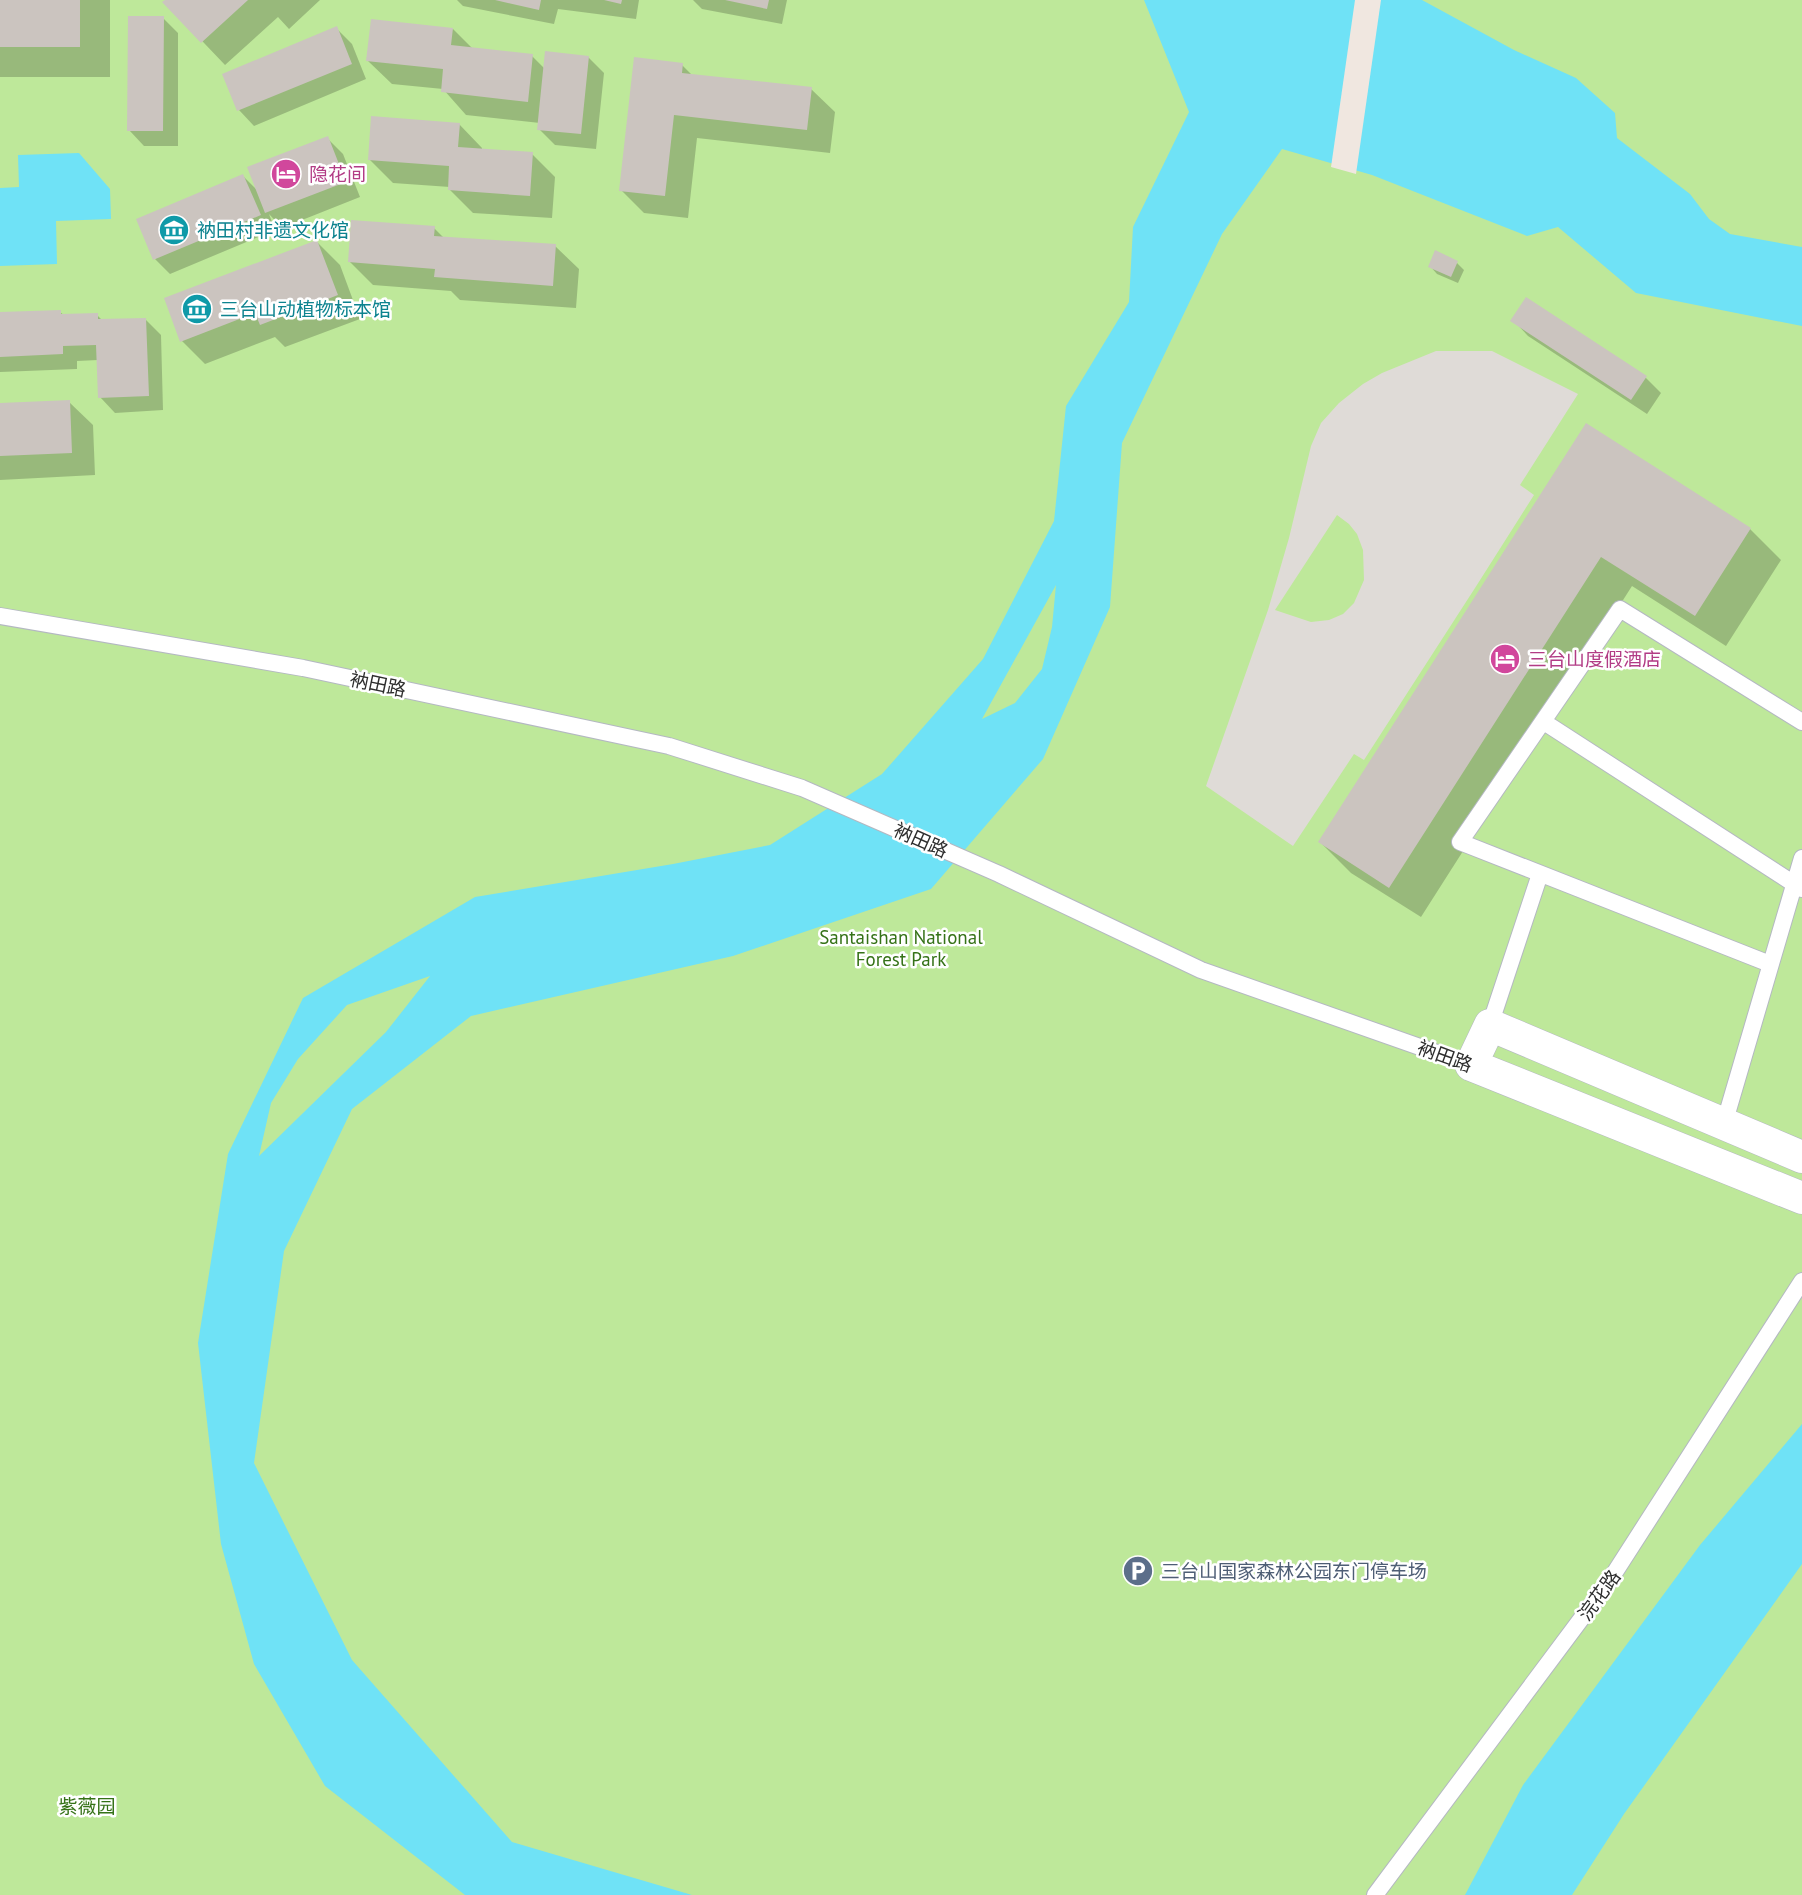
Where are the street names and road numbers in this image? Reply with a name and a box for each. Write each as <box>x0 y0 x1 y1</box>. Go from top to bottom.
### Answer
street label: 衲田路 <box>348 666 408 702</box>
street label: 衲田路 <box>890 817 952 863</box>
street label: 衲田路 <box>1414 1035 1476 1077</box>
street label: 浣花路 <box>1573 1565 1625 1625</box>

